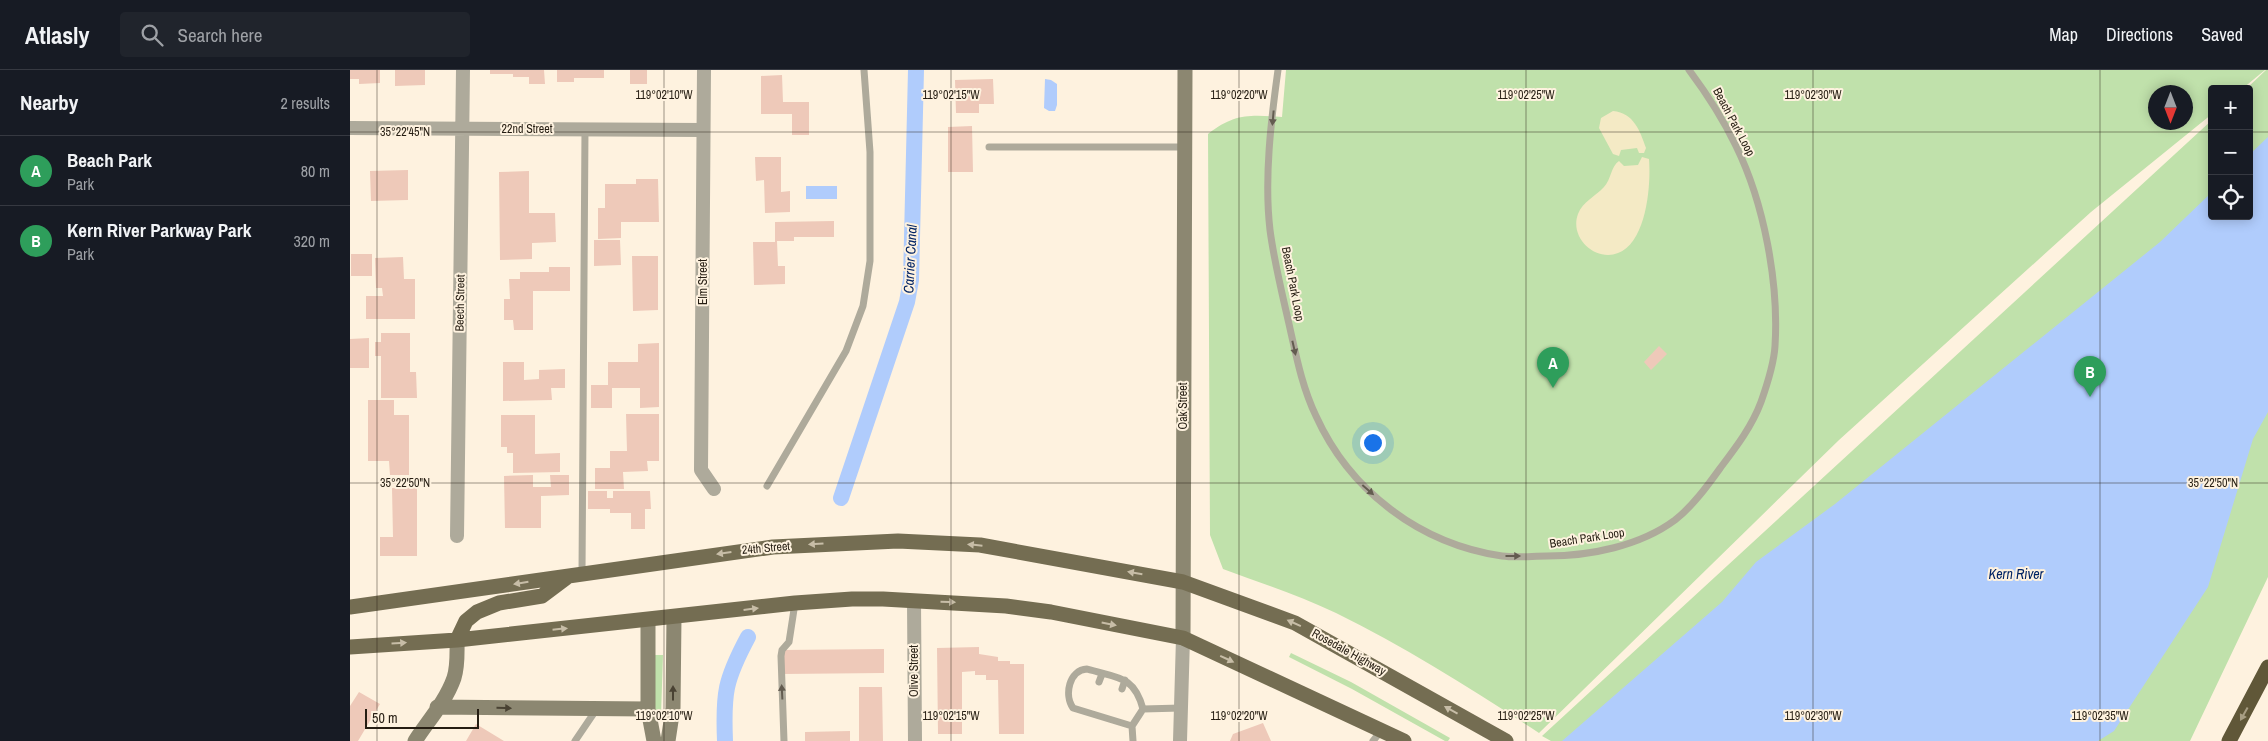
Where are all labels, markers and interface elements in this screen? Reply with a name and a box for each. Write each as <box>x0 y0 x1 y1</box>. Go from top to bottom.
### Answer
search box <box>120 12 470 57</box>
text: Atlasly <box>25 19 90 51</box>
icon: search <box>138 21 166 49</box>
text: Search here <box>178 22 262 48</box>
text: Map <box>2049 22 2078 47</box>
text: Directions <box>2106 22 2173 47</box>
text: Saved <box>2201 22 2243 47</box>
street label: Beach Park Loop <box>1709 85 1759 159</box>
north arrow <box>2148 85 2193 130</box>
map controls <box>2208 85 2253 220</box>
button: + <box>2208 85 2253 130</box>
text: 119°02'10"W <box>635 87 693 103</box>
text: 119°02'15"W <box>922 87 980 103</box>
text: 119°02'20"W <box>1210 87 1268 103</box>
text: 119°02'25"W <box>1497 87 1555 103</box>
text: 119°02'30"W <box>1784 87 1842 103</box>
text: Nearby <box>20 88 78 117</box>
text: 2 results <box>280 92 330 114</box>
one-way arrow <box>1268 111 1276 127</box>
street label: 22nd Street <box>502 121 553 137</box>
text: 35°22'45"N <box>380 124 430 140</box>
button: − <box>2208 130 2253 175</box>
text: Beach Park <box>67 147 152 173</box>
text: A <box>31 160 41 182</box>
text: 80 m <box>301 160 330 182</box>
text: Park <box>67 173 94 195</box>
button: locate <box>2208 175 2253 220</box>
text: Kern River Parkway Park <box>67 217 251 243</box>
water label: Carrier Canal <box>899 224 921 294</box>
text: B <box>31 230 41 252</box>
text: 320 m <box>294 230 330 252</box>
text: Park <box>67 243 94 265</box>
street label: Beach Park Loop <box>1278 245 1308 323</box>
street label: Elm Street <box>695 259 711 305</box>
street label: Beech Street <box>452 274 468 332</box>
one-way arrow <box>1290 341 1298 356</box>
pin: A <box>1537 347 1569 388</box>
pin: B <box>2074 356 2106 397</box>
street label: Oak Street <box>1175 382 1191 430</box>
your location <box>1360 430 1386 456</box>
text: 35°22'50"N <box>380 475 430 491</box>
text: 35°22'50"N <box>2188 475 2238 491</box>
one-way arrow <box>1362 484 1374 495</box>
street label: Beach Park Loop <box>1548 524 1626 552</box>
street label: 24th Street <box>741 538 791 558</box>
one-way arrow <box>807 540 823 548</box>
one-way arrow <box>966 541 982 549</box>
one-way arrow <box>716 549 732 557</box>
one-way arrow <box>1505 552 1521 560</box>
water label: Kern River <box>1989 565 2045 583</box>
one-way arrow <box>1126 568 1142 576</box>
one-way arrow <box>513 580 529 588</box>
one-way arrow <box>940 598 956 606</box>
one-way arrow <box>743 605 759 613</box>
one-way arrow <box>1287 618 1301 626</box>
one-way arrow <box>1101 620 1117 628</box>
one-way arrow <box>553 625 569 633</box>
street label: Rosedale Highway <box>1309 625 1389 679</box>
one-way arrow <box>391 639 407 647</box>
street label: Olive Street <box>906 645 922 697</box>
one-way arrow <box>1220 655 1234 663</box>
one-way arrow <box>669 684 677 700</box>
one-way arrow <box>778 684 786 700</box>
one-way arrow <box>496 704 512 712</box>
one-way arrow <box>1445 705 1458 714</box>
scale bar <box>365 706 479 729</box>
one-way arrow <box>2240 707 2248 721</box>
text: 119°02'10"W <box>635 708 693 724</box>
text: 119°02'15"W <box>922 708 980 724</box>
text: 119°02'20"W <box>1210 708 1268 724</box>
text: 119°02'25"W <box>1497 708 1555 724</box>
text: 119°02'30"W <box>1784 708 1842 724</box>
text: 119°02'35"W <box>2071 708 2129 724</box>
text: 50 m <box>372 709 398 727</box>

